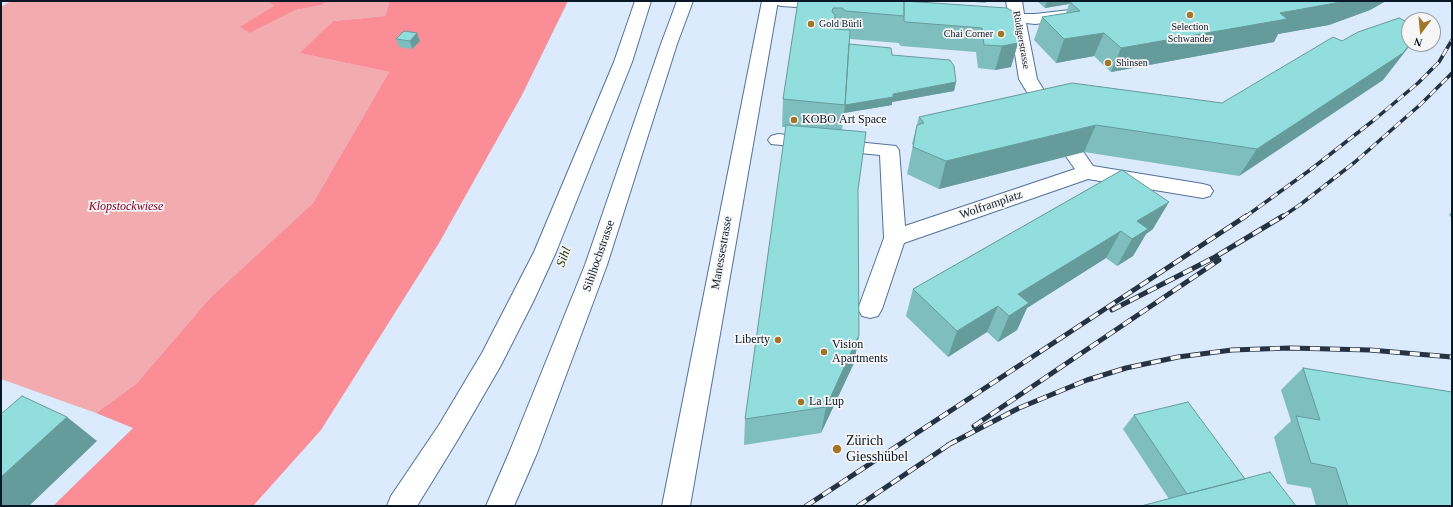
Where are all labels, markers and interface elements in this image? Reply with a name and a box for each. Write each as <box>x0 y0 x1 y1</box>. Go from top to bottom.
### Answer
street label: Rüdigerstrasse <box>1010 10 1032 70</box>
marker: Selection Schwander <box>1185 10 1195 20</box>
north arrow <box>1401 12 1441 52</box>
place label: Gold Bürli <box>819 18 862 30</box>
marker: Gold Bürli <box>806 19 816 29</box>
place label: Selection Schwander <box>1168 21 1212 44</box>
place label: Chai Corner <box>944 28 993 40</box>
marker: Chai Corner <box>996 29 1006 39</box>
text: N <box>1412 36 1423 49</box>
place label: Shinsen <box>1116 57 1148 69</box>
marker: Shinsen <box>1103 58 1113 68</box>
place label: KOBO Art Space <box>802 113 887 127</box>
marker: KOBO Art Space <box>789 115 799 125</box>
street label: Wolframplatz <box>958 188 1024 222</box>
park label: Klopstockwiese <box>89 200 163 214</box>
street label: Manessestrasse <box>708 215 736 291</box>
street label: Sihlhochstrasse <box>580 218 618 294</box>
water label: Sihl <box>553 245 575 269</box>
place label: Liberty <box>735 333 770 347</box>
marker: Liberty <box>773 335 783 345</box>
place label: Vision Apartments <box>832 338 888 366</box>
marker: Vision Apartments <box>819 347 829 357</box>
place label: La Lup <box>809 395 844 409</box>
marker: La Lup <box>796 397 806 407</box>
place label: Zürich Giesshübel <box>846 433 908 466</box>
marker: Zürich Giesshübel <box>831 443 843 455</box>

